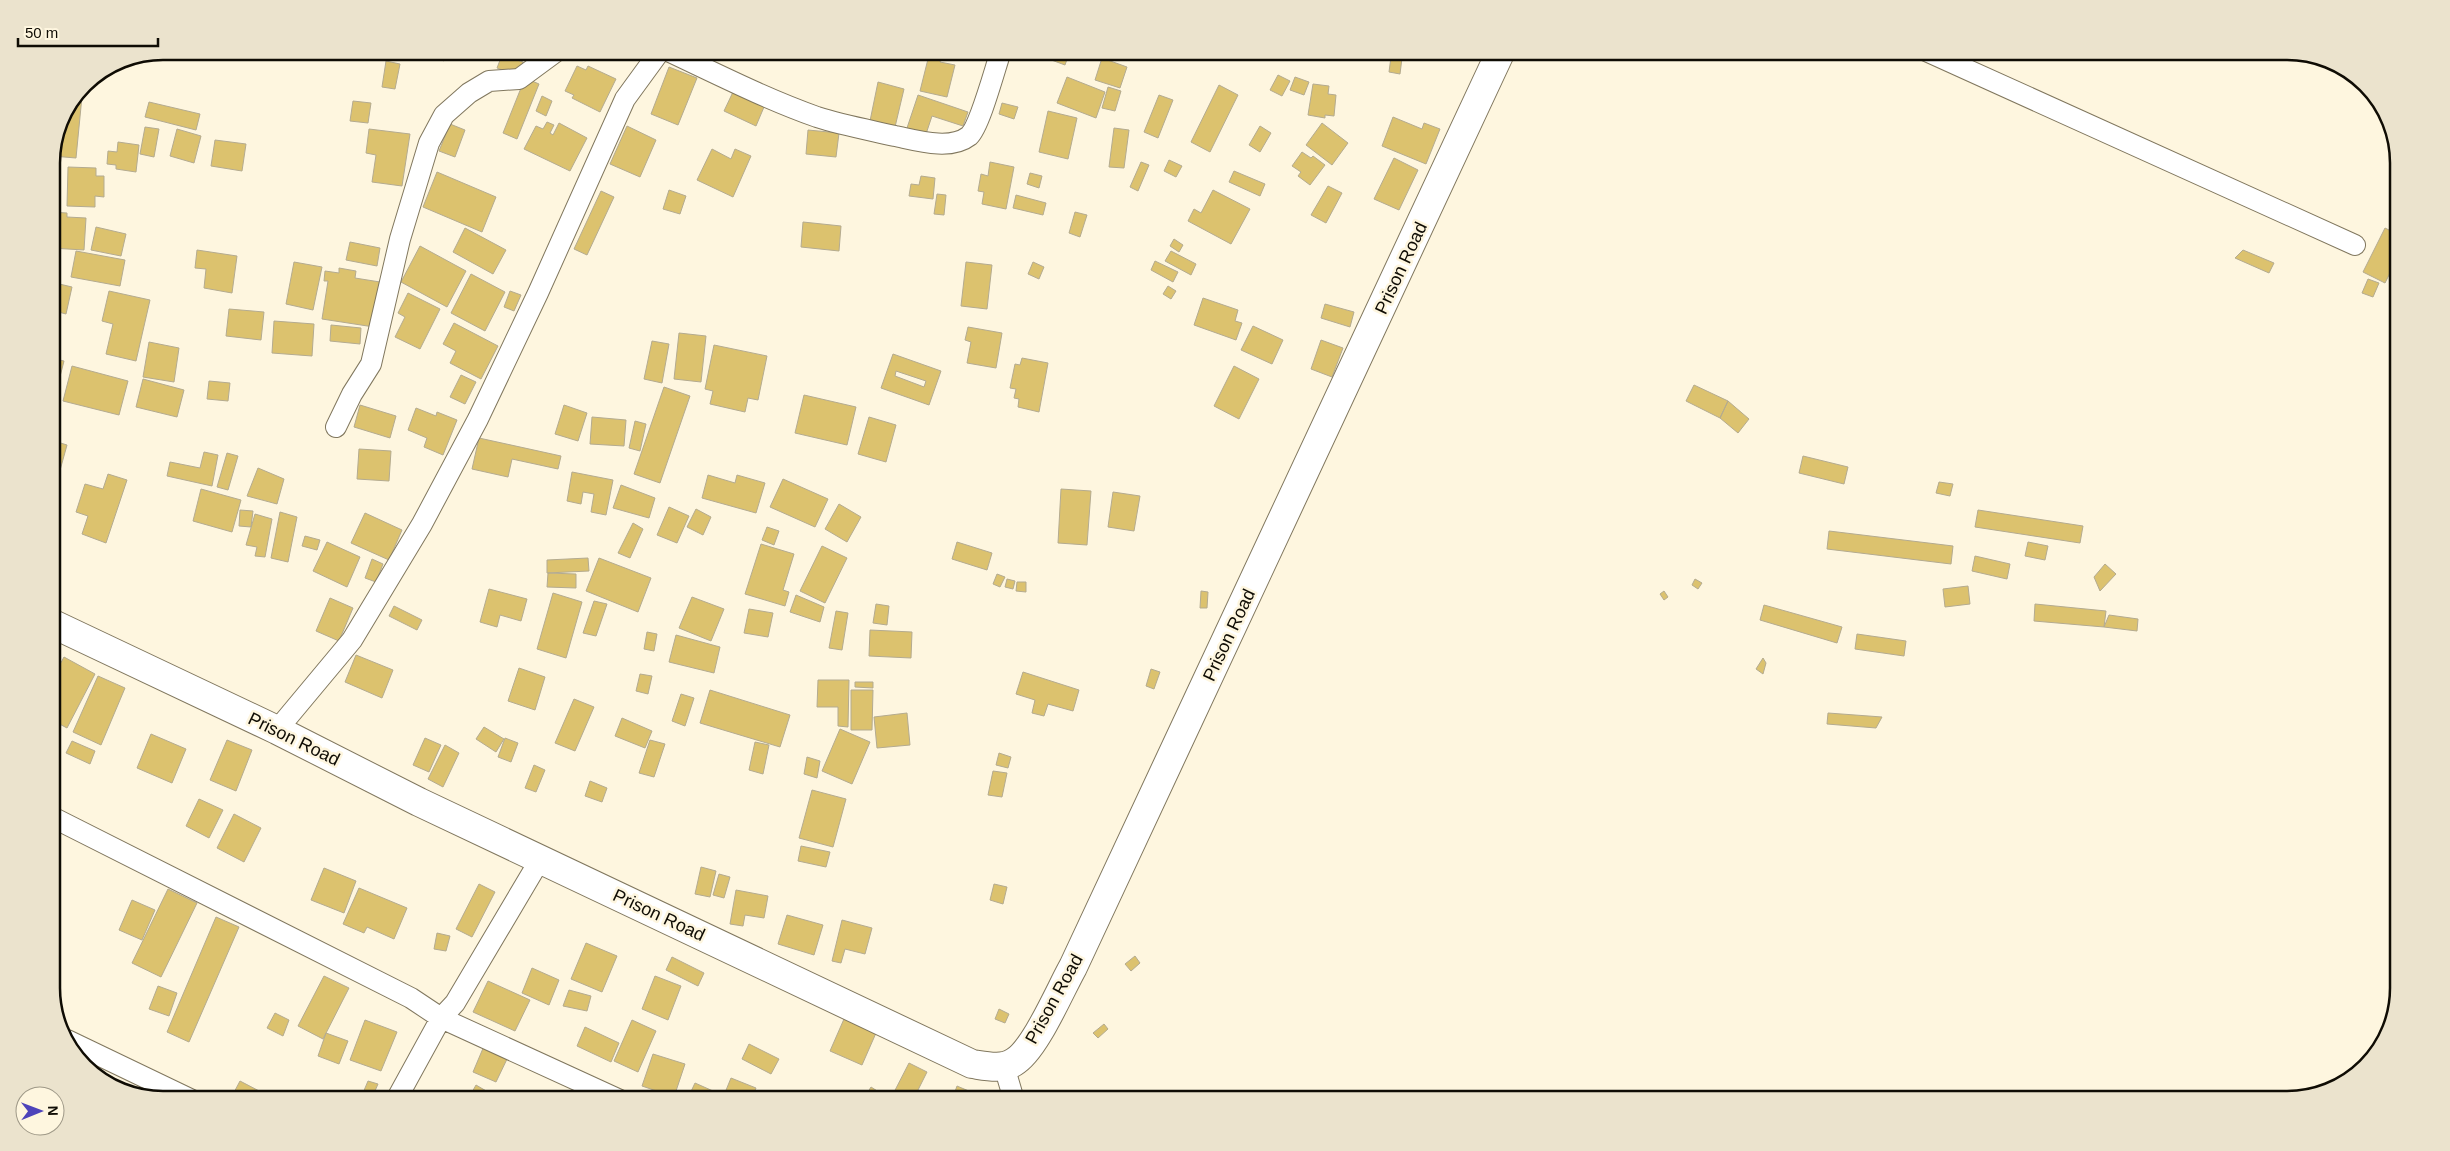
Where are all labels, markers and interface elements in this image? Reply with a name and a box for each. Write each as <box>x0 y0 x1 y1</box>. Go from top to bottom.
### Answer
scale bar <box>18 15 158 47</box>
text: 50 m <box>25 24 58 41</box>
street label: Prison Road <box>1371 219 1431 317</box>
street label: Prison Road <box>1199 586 1259 684</box>
street label: Prison Road <box>245 708 343 770</box>
street label: Prison Road <box>610 885 708 945</box>
street label: Prison Road <box>1021 951 1087 1047</box>
north arrow <box>15 1086 65 1136</box>
text: N <box>45 1106 61 1116</box>

